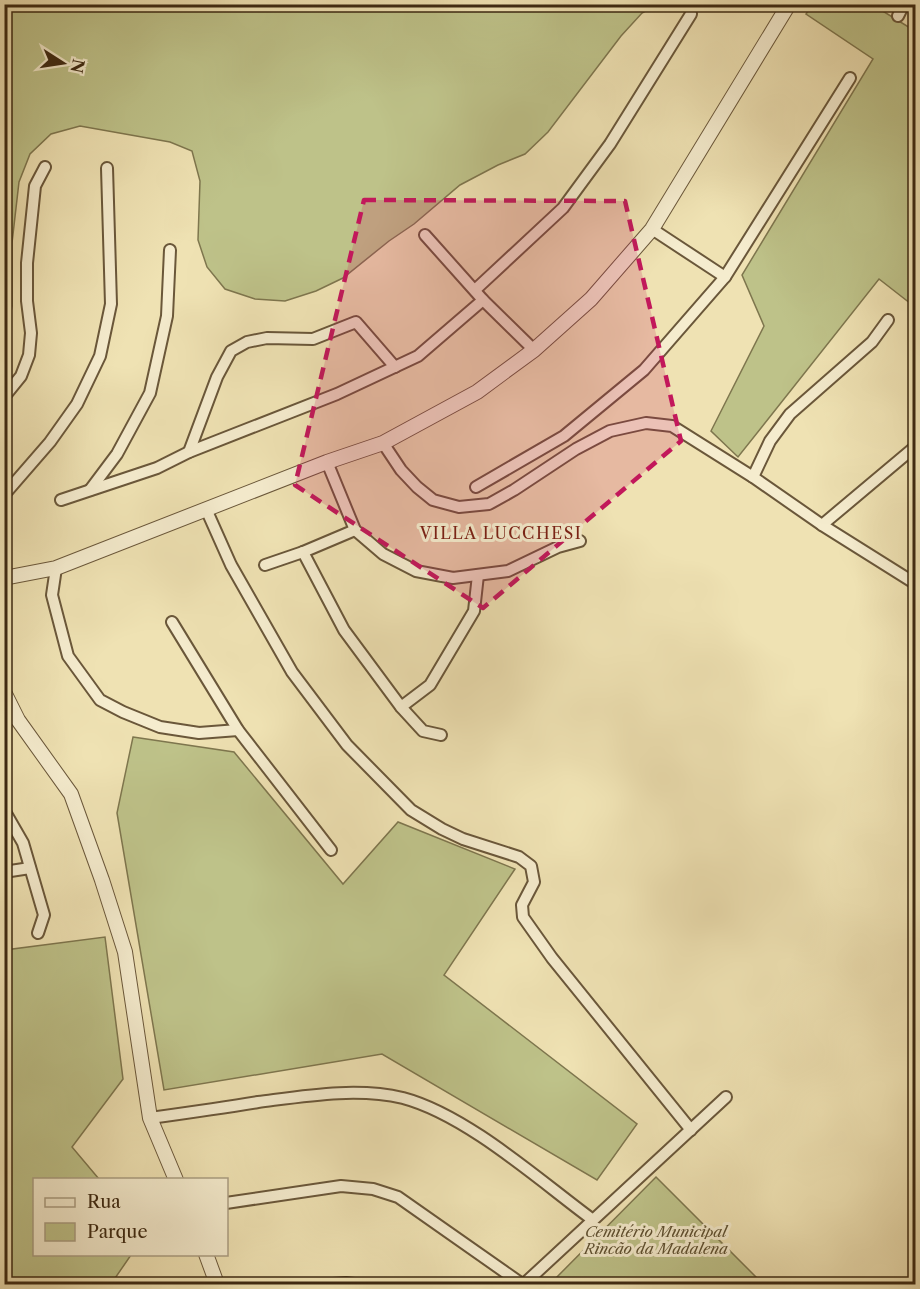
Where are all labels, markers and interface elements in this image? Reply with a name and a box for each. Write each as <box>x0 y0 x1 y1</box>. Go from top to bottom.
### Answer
north arrow <box>33 33 93 93</box>
text: N <box>66 57 89 75</box>
district label: VILLA LUCCHESI <box>419 523 582 543</box>
legend <box>33 1178 228 1256</box>
text: Rua <box>87 1191 121 1213</box>
text: Parque <box>87 1221 148 1243</box>
park label: Cemitério Municipal Rincão da Madalena <box>583 1222 729 1258</box>

